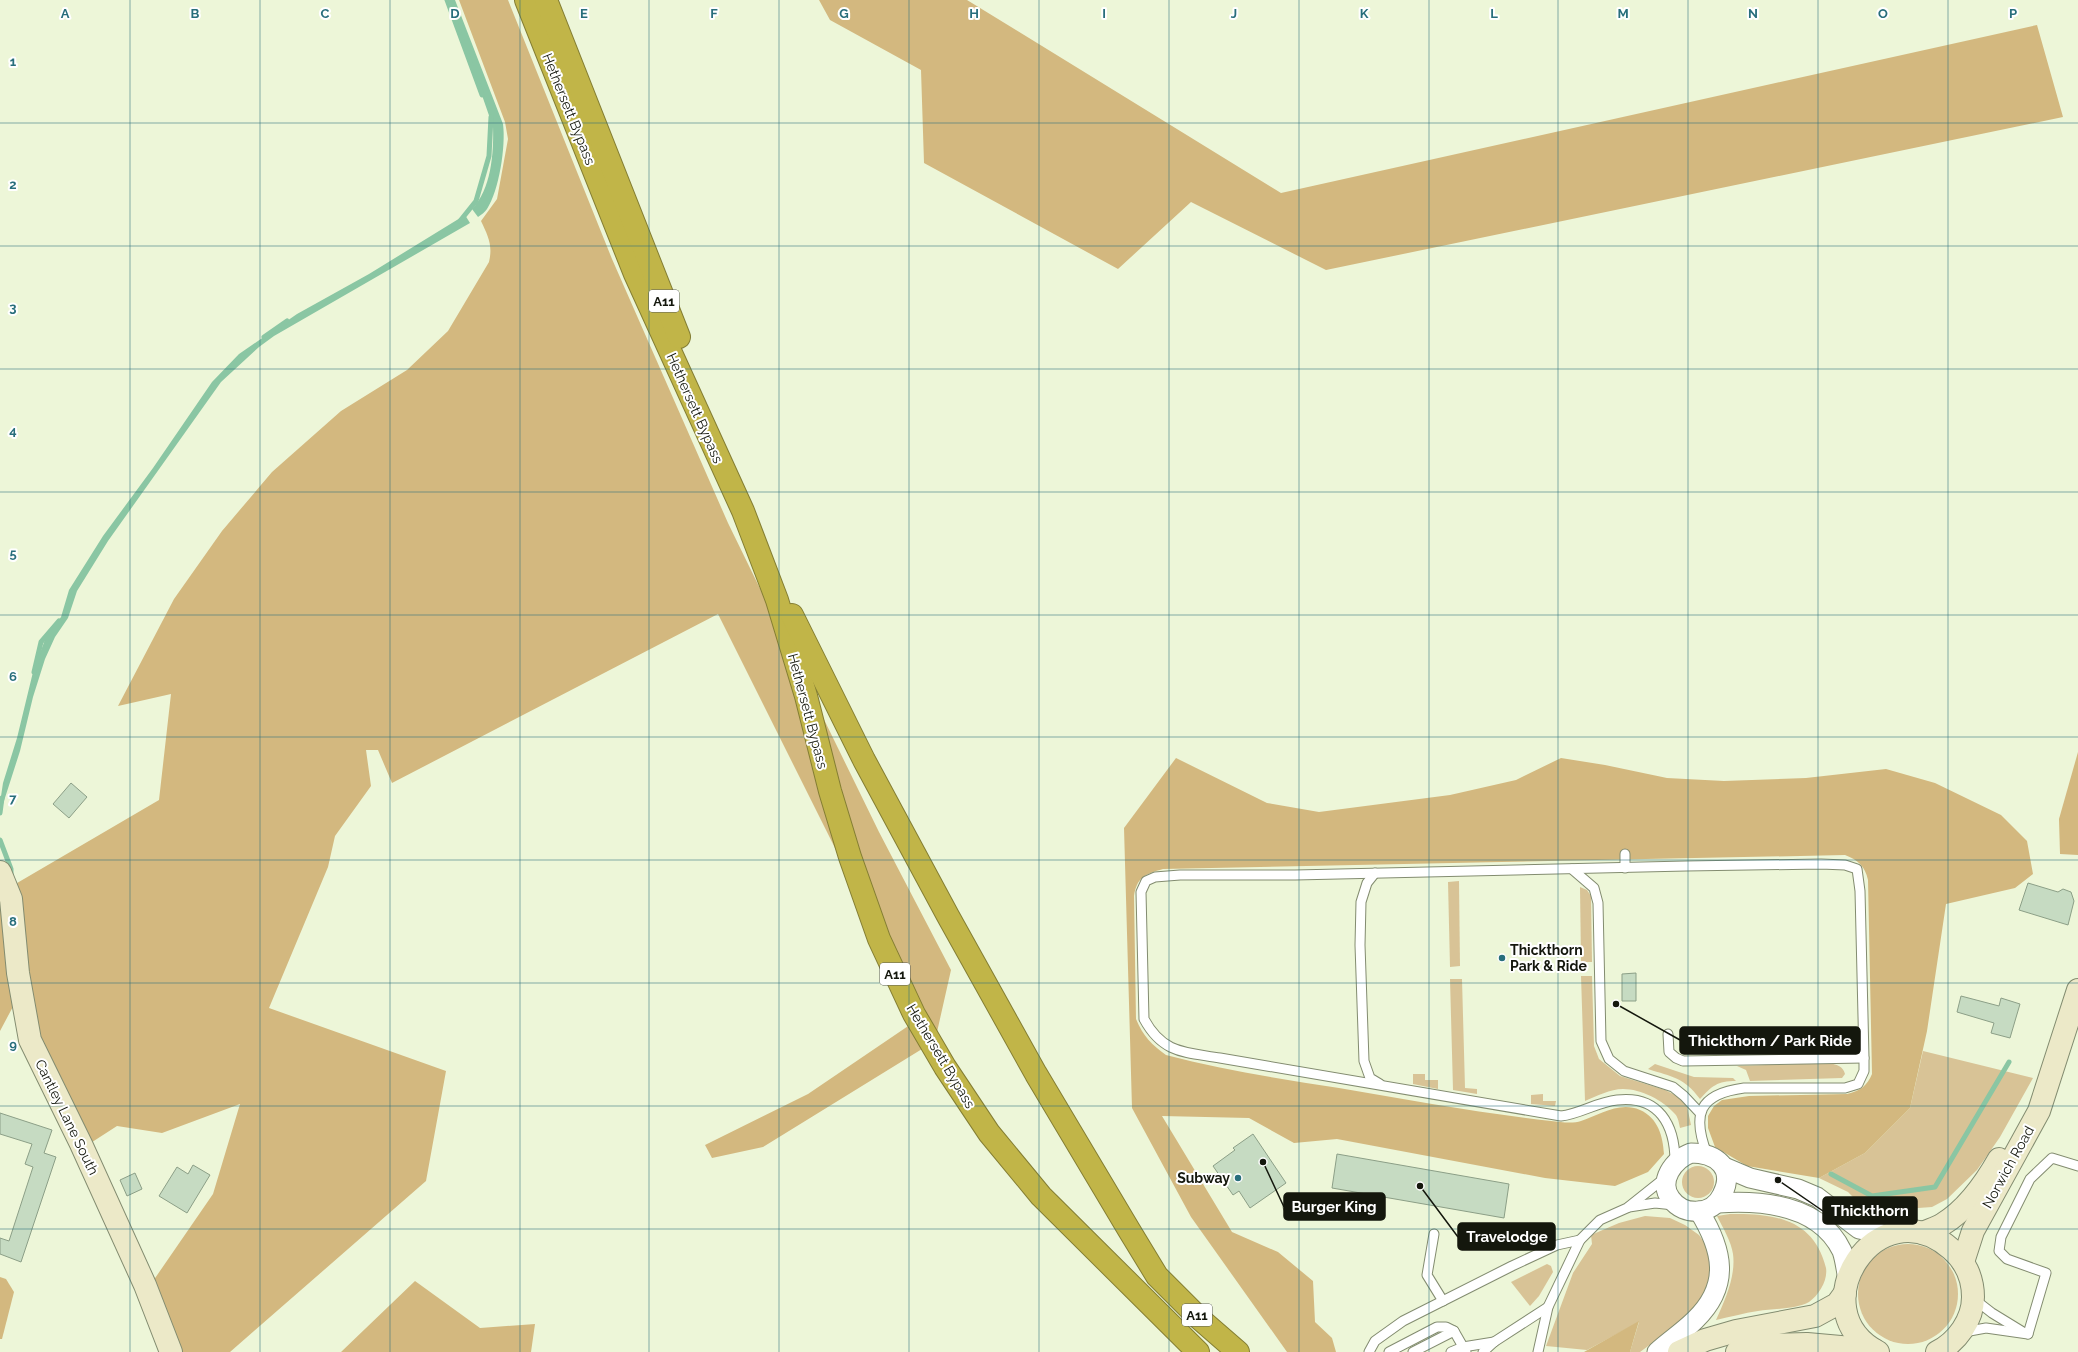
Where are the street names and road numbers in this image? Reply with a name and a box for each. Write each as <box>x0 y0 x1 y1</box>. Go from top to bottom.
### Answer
street label: Hethersett Bypass <box>539 51 599 167</box>
road number: A11 <box>649 290 679 312</box>
street label: Hethersett Bypass <box>664 350 727 466</box>
street label: Hethersett Bypass <box>785 652 831 771</box>
road number: A11 <box>880 963 910 985</box>
street label: Hethersett Bypass <box>904 1001 979 1111</box>
street label: Cantley Lane South <box>32 1057 102 1177</box>
street label: Norwich Road <box>1979 1123 2037 1211</box>
road number: A11 <box>1182 1304 1212 1326</box>

